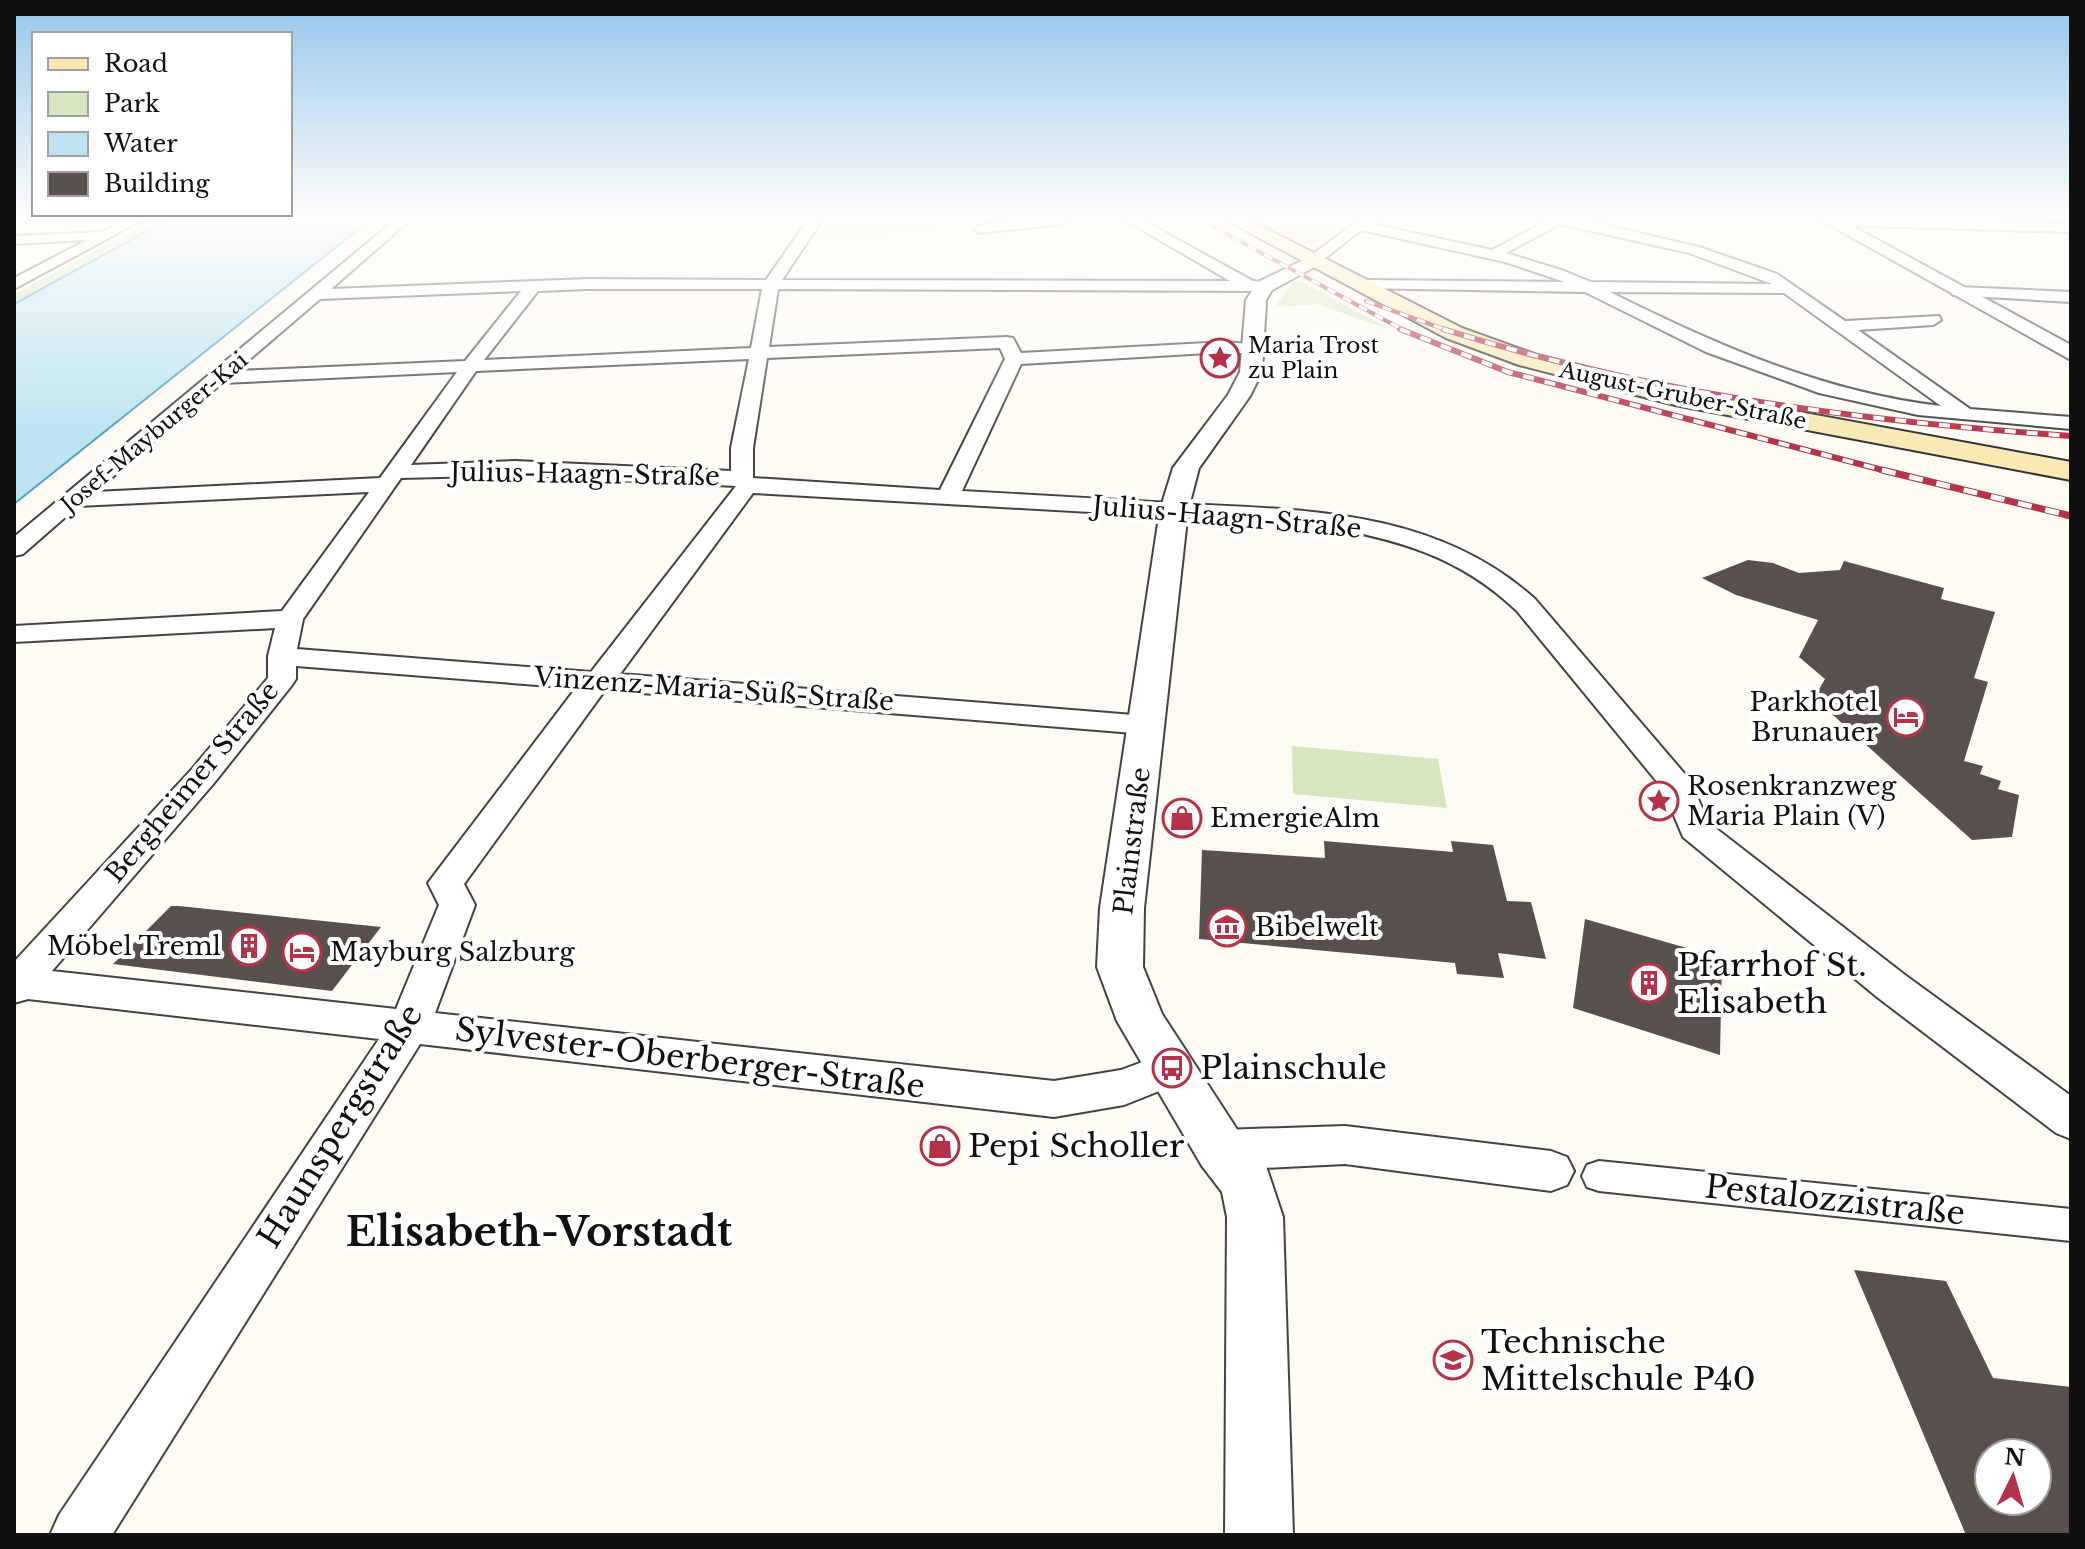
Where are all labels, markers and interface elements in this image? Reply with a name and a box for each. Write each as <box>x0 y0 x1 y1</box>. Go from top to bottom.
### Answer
legend <box>32 32 292 216</box>
text: Road <box>104 49 168 78</box>
text: Park <box>104 89 160 118</box>
text: Water <box>103 129 178 158</box>
text: Building <box>104 169 210 198</box>
place label: Maria Trost zu Plain <box>1248 332 1379 384</box>
place icon: Maria Trost zu Plain <box>1199 337 1241 379</box>
street label: Josef-Mayburger-Kai <box>53 346 253 520</box>
street label: August-Gruber-Straße <box>1556 356 1809 435</box>
street label: Julius-Haagn-Straße <box>447 456 720 492</box>
street label: Julius-Haagn-Straße <box>1088 489 1363 545</box>
street label: Vinzenz-Maria-Süß-Straße <box>532 660 895 718</box>
street label: Bergheimer Straße <box>99 675 285 889</box>
place label: Parkhotel Brunauer <box>1750 686 1879 748</box>
hotel icon: Parkhotel Brunauer <box>1885 696 1927 738</box>
street label: Plainstraße <box>1107 765 1157 917</box>
place label: Rosenkranzweg Maria Plain (V) <box>1687 770 1897 832</box>
place icon: Rosenkranzweg Maria Plain (V) <box>1638 780 1680 822</box>
shop icon: EmergieAlm <box>1161 797 1203 839</box>
place label: EmergieAlm <box>1210 802 1380 834</box>
museum icon: Bibelwelt <box>1206 906 1248 948</box>
place label: Bibelwelt <box>1255 911 1379 943</box>
building icon: Möbel Treml <box>228 925 270 967</box>
place label: Möbel Treml <box>47 930 221 962</box>
hotel icon: Mayburg Salzburg <box>281 931 323 973</box>
place label: Mayburg Salzburg <box>330 936 575 968</box>
place label: Pfarrhof St. Elisabeth <box>1677 945 1867 1022</box>
building icon: Pfarrhof St. Elisabeth <box>1628 962 1670 1004</box>
street label: Haunspergstraße <box>249 997 431 1255</box>
street label: Sylvester-Oberberger-Straße <box>453 1009 927 1107</box>
bus stop icon: Plainschule <box>1151 1047 1193 1089</box>
place label: Plainschule <box>1200 1048 1387 1088</box>
shop icon: Pepi Scholler <box>919 1125 961 1167</box>
place label: Pepi Scholler <box>968 1126 1185 1166</box>
street label: Pestalozzistraße <box>1703 1166 1967 1234</box>
district label: Elisabeth-Vorstadt <box>346 1207 733 1257</box>
place label: Technische Mittelschule P40 <box>1481 1322 1756 1399</box>
school or university icon: Technische Mittelschule P40 <box>1432 1339 1474 1381</box>
north arrow <box>1973 1437 2053 1517</box>
text: N <box>2003 1443 2026 1472</box>

